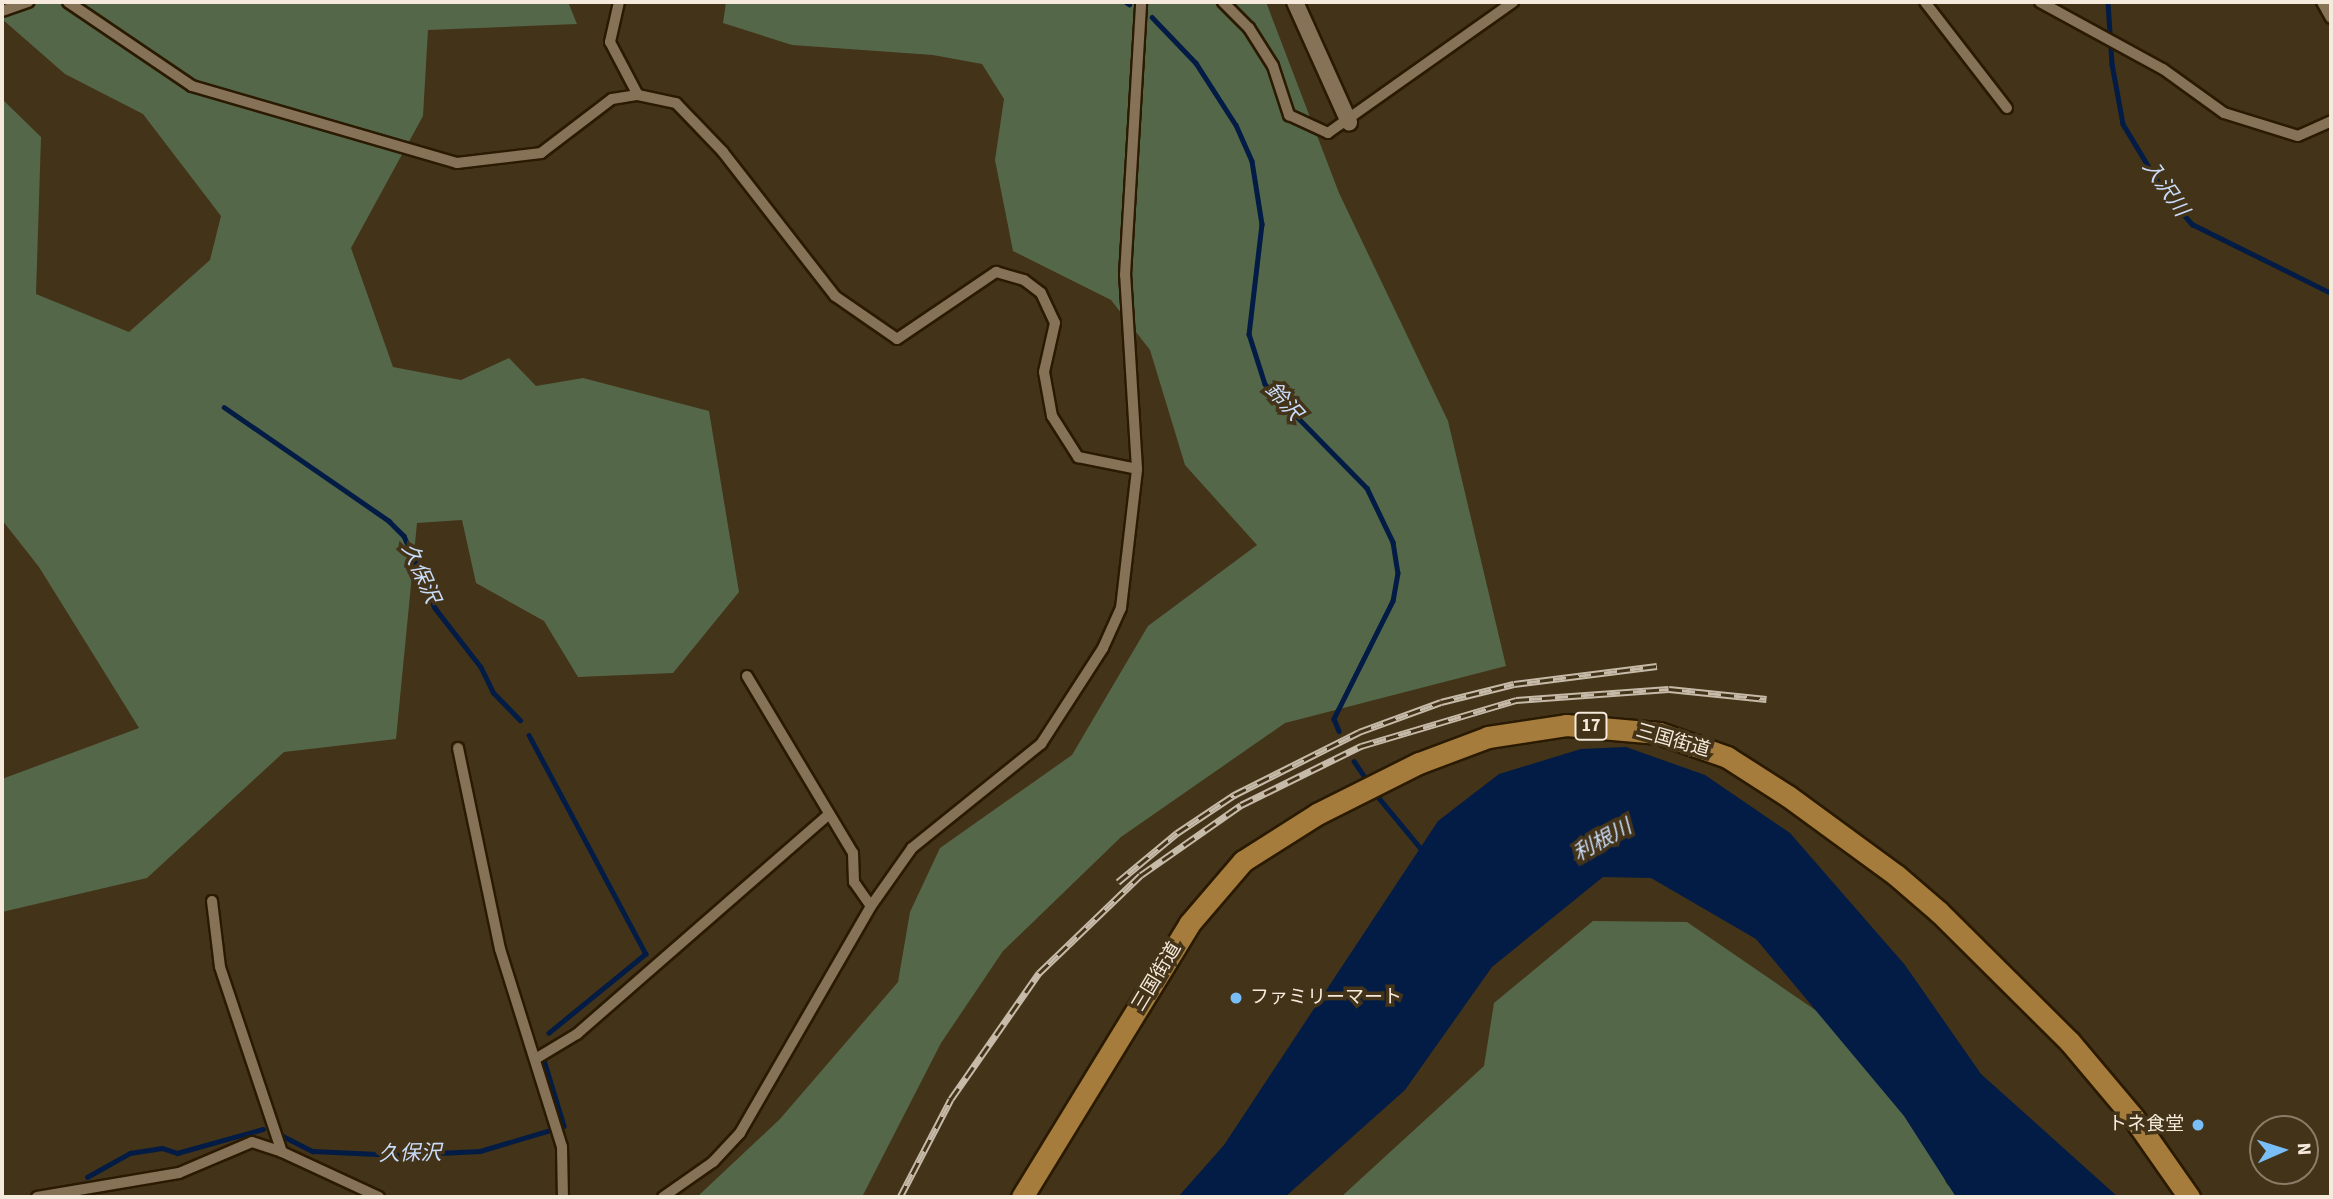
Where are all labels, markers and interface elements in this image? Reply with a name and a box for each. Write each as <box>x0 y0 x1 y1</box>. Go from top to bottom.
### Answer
water label: 入沢川 <box>2138 155 2194 221</box>
water label: 鈴沢 <box>1261 377 1307 425</box>
water label: 久保沢 <box>397 539 445 607</box>
road number: 17 <box>1574 712 1608 740</box>
street label: 三国街道 <box>1633 720 1713 762</box>
water label: 利根川 <box>1568 814 1636 866</box>
street label: 三国街道 <box>1128 939 1186 1015</box>
place label: ファミリーマート <box>1250 987 1402 1009</box>
marker: ファミリーマート <box>1228 990 1244 1006</box>
place label: トネ食堂 <box>2108 1114 2184 1136</box>
north arrow <box>2249 1115 2319 1185</box>
marker: トネ食堂 <box>2190 1117 2206 1133</box>
water label: 久保沢 <box>378 1140 442 1166</box>
text: N <box>2290 1142 2317 1156</box>

